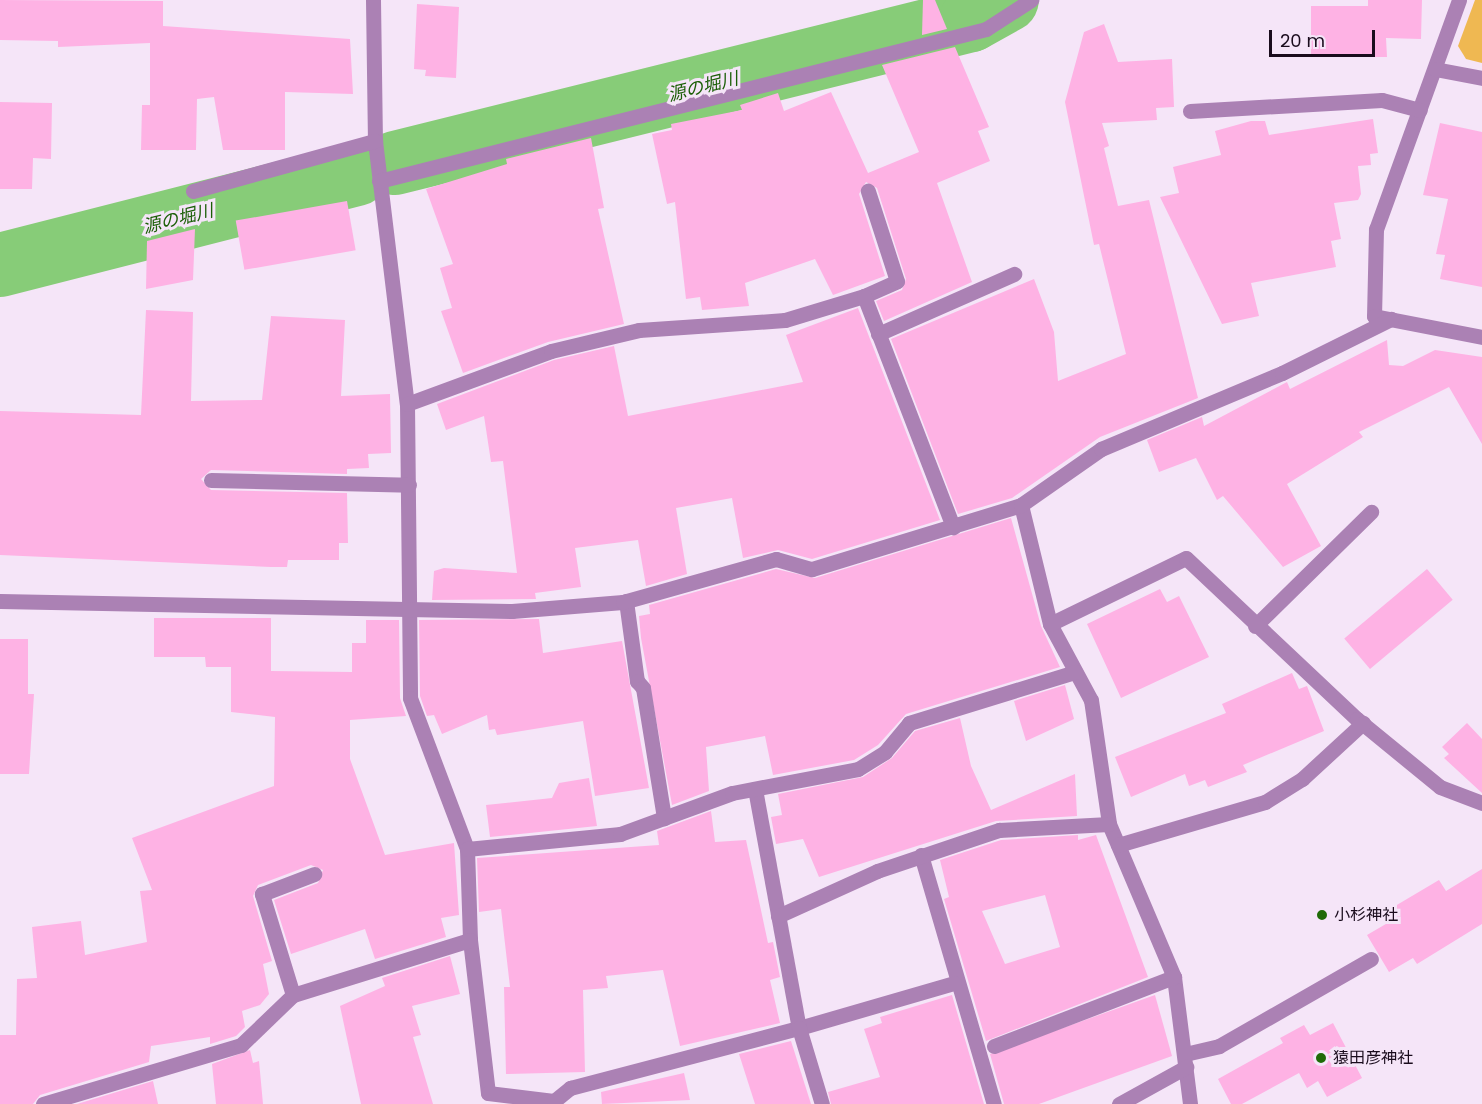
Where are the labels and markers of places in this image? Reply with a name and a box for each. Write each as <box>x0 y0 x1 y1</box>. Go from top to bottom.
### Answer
place label: 小杉神社 <box>1334 905 1398 925</box>
marker: 小杉神社 <box>1315 908 1329 922</box>
place label: 猿田彦神社 <box>1333 1048 1413 1068</box>
marker: 猿田彦神社 <box>1314 1051 1328 1065</box>

